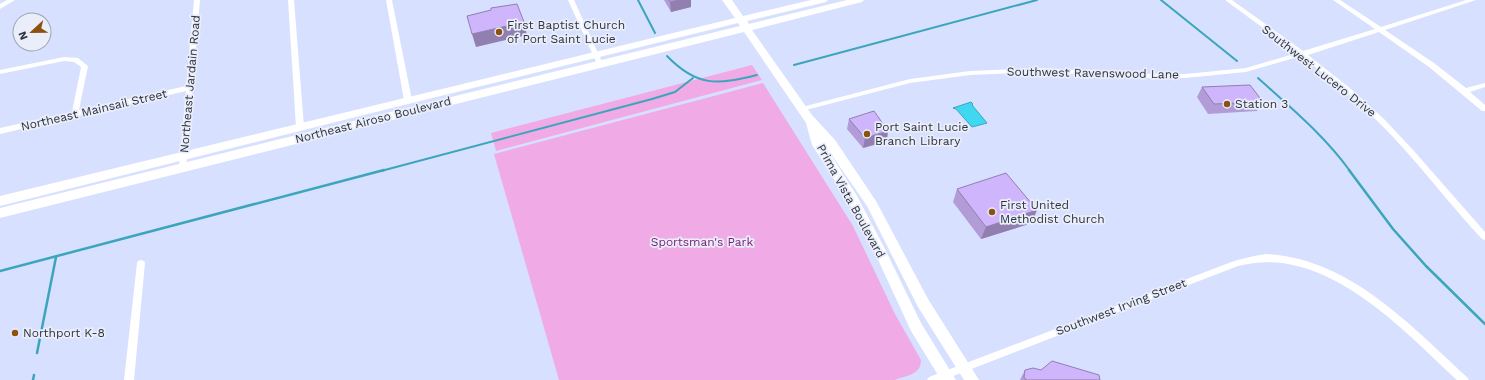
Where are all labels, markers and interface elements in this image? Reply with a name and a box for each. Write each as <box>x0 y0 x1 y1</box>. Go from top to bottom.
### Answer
north arrow <box>12 12 52 52</box>
street label: Northeast Jardain Road <box>177 15 203 153</box>
place label: First Baptist Church of Port Saint Lucie <box>507 18 625 46</box>
street label: Southwest Lucero Drive <box>1259 22 1379 120</box>
marker: First Baptist Church of Port Saint Lucie <box>494 27 504 37</box>
text: N <box>16 29 31 42</box>
street label: Southwest Ravenswood Lane <box>1007 64 1179 82</box>
street label: Northeast Mainsail Street <box>20 86 168 134</box>
street label: Northeast Airoso Boulevard <box>294 94 452 146</box>
place label: Station 3 <box>1235 97 1288 111</box>
marker: Station 3 <box>1222 99 1232 109</box>
place label: Port Saint Lucie Branch Library <box>875 120 968 148</box>
marker: Port Saint Lucie Branch Library <box>862 129 872 139</box>
street label: Prima Vista Boulevard <box>814 142 888 260</box>
place label: First United Methodist Church <box>1000 198 1105 226</box>
marker: First United Methodist Church <box>987 207 997 217</box>
park label: Sportsman's Park <box>651 235 753 249</box>
street label: Southwest Irving Street <box>1054 276 1188 338</box>
place label: Northport K-8 <box>23 326 105 340</box>
marker: Northport K-8 <box>10 328 20 338</box>

